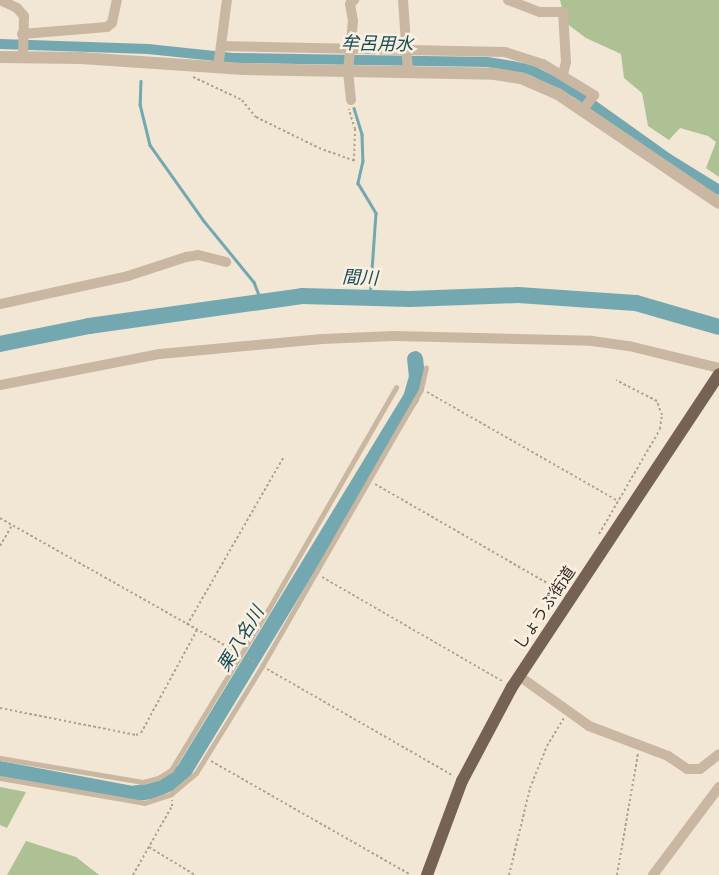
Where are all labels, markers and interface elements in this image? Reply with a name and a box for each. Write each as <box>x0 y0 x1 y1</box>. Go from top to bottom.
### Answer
water label: 牟呂用水 <box>341 33 413 55</box>
water label: 間川 <box>342 267 378 289</box>
street label: しょうぶ街道 <box>510 563 580 653</box>
water label: 栗八名川 <box>213 603 269 675</box>

